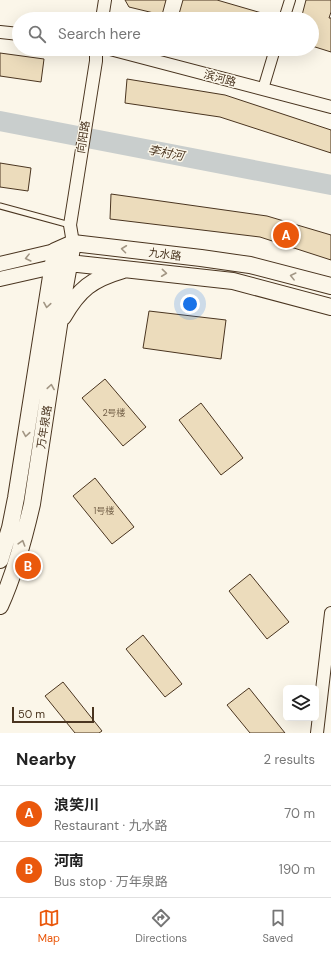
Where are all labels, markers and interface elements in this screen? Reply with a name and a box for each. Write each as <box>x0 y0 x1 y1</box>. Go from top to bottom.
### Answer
search box <box>12 12 319 56</box>
icon: search <box>26 23 48 45</box>
text: Search here <box>58 24 141 44</box>
street label: 滨河路 <box>202 67 238 89</box>
street label: 向阳路 <box>74 120 92 154</box>
water label: 李村河 <box>147 142 187 165</box>
pin: A <box>273 220 299 250</box>
one-way arrow <box>121 245 127 254</box>
street label: 九水路 <box>148 245 182 263</box>
one-way arrow <box>24 253 31 261</box>
one-way arrow <box>161 268 167 277</box>
one-way arrow <box>290 272 297 281</box>
your location <box>180 294 200 314</box>
one-way arrow <box>43 302 51 308</box>
one-way arrow <box>46 384 54 391</box>
street label: 万年泉路 <box>34 404 54 450</box>
house number: 2号楼 <box>102 407 126 419</box>
one-way arrow <box>22 431 31 437</box>
house number: 1号楼 <box>94 505 114 517</box>
one-way arrow <box>18 539 26 546</box>
pin: B <box>15 551 41 581</box>
map controls <box>283 685 319 721</box>
button: layers <box>283 685 319 721</box>
scale bar <box>12 705 94 724</box>
text: 50 m <box>18 707 45 721</box>
text: Nearby <box>16 748 76 770</box>
text: 2 results <box>264 751 315 768</box>
text: 浪笑川 <box>54 795 99 815</box>
text: A <box>24 805 34 822</box>
text: 70 m <box>284 805 315 822</box>
text: Restaurant · 九水路 <box>54 817 168 834</box>
text: 河南 <box>54 851 84 871</box>
text: B <box>25 861 33 878</box>
text: 190 m <box>279 861 315 878</box>
text: Bus stop · 万年泉路 <box>54 873 168 890</box>
tab: Map <box>38 907 60 945</box>
tab: Directions <box>135 907 187 945</box>
tab: Saved <box>262 907 293 945</box>

